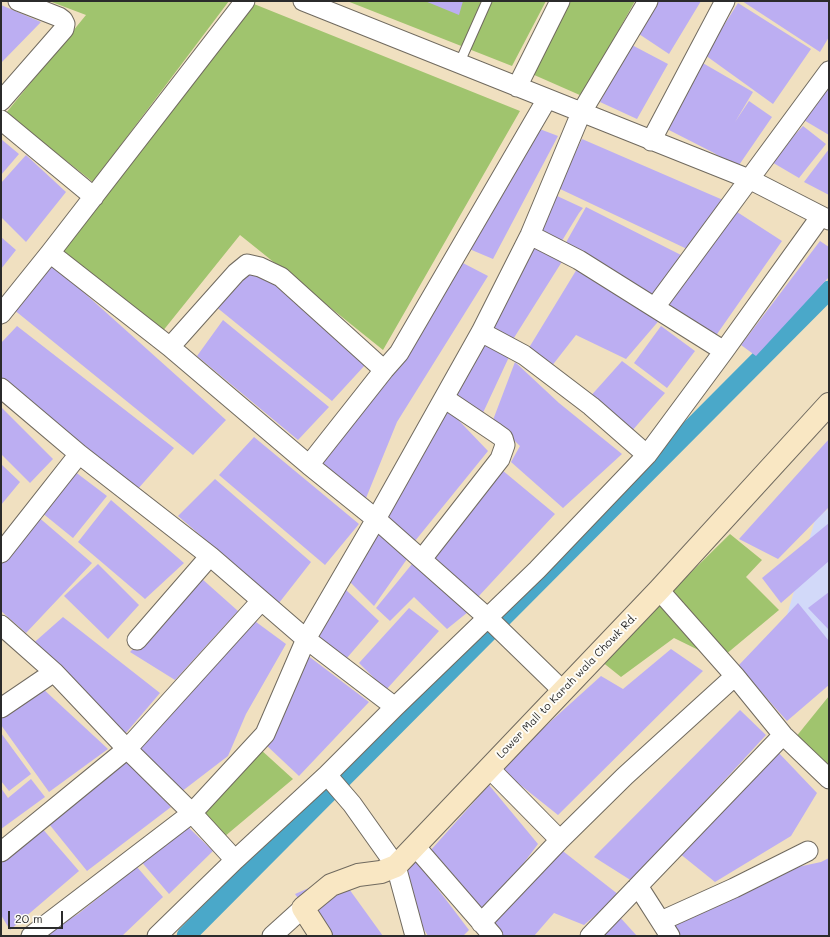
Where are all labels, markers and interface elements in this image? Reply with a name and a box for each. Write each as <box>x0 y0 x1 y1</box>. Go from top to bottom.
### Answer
street label: Lower Mall to Karah wala Chowk Rd. <box>494 611 640 761</box>
scale bar <box>10 903 65 929</box>
text: 20 m <box>15 910 43 926</box>

